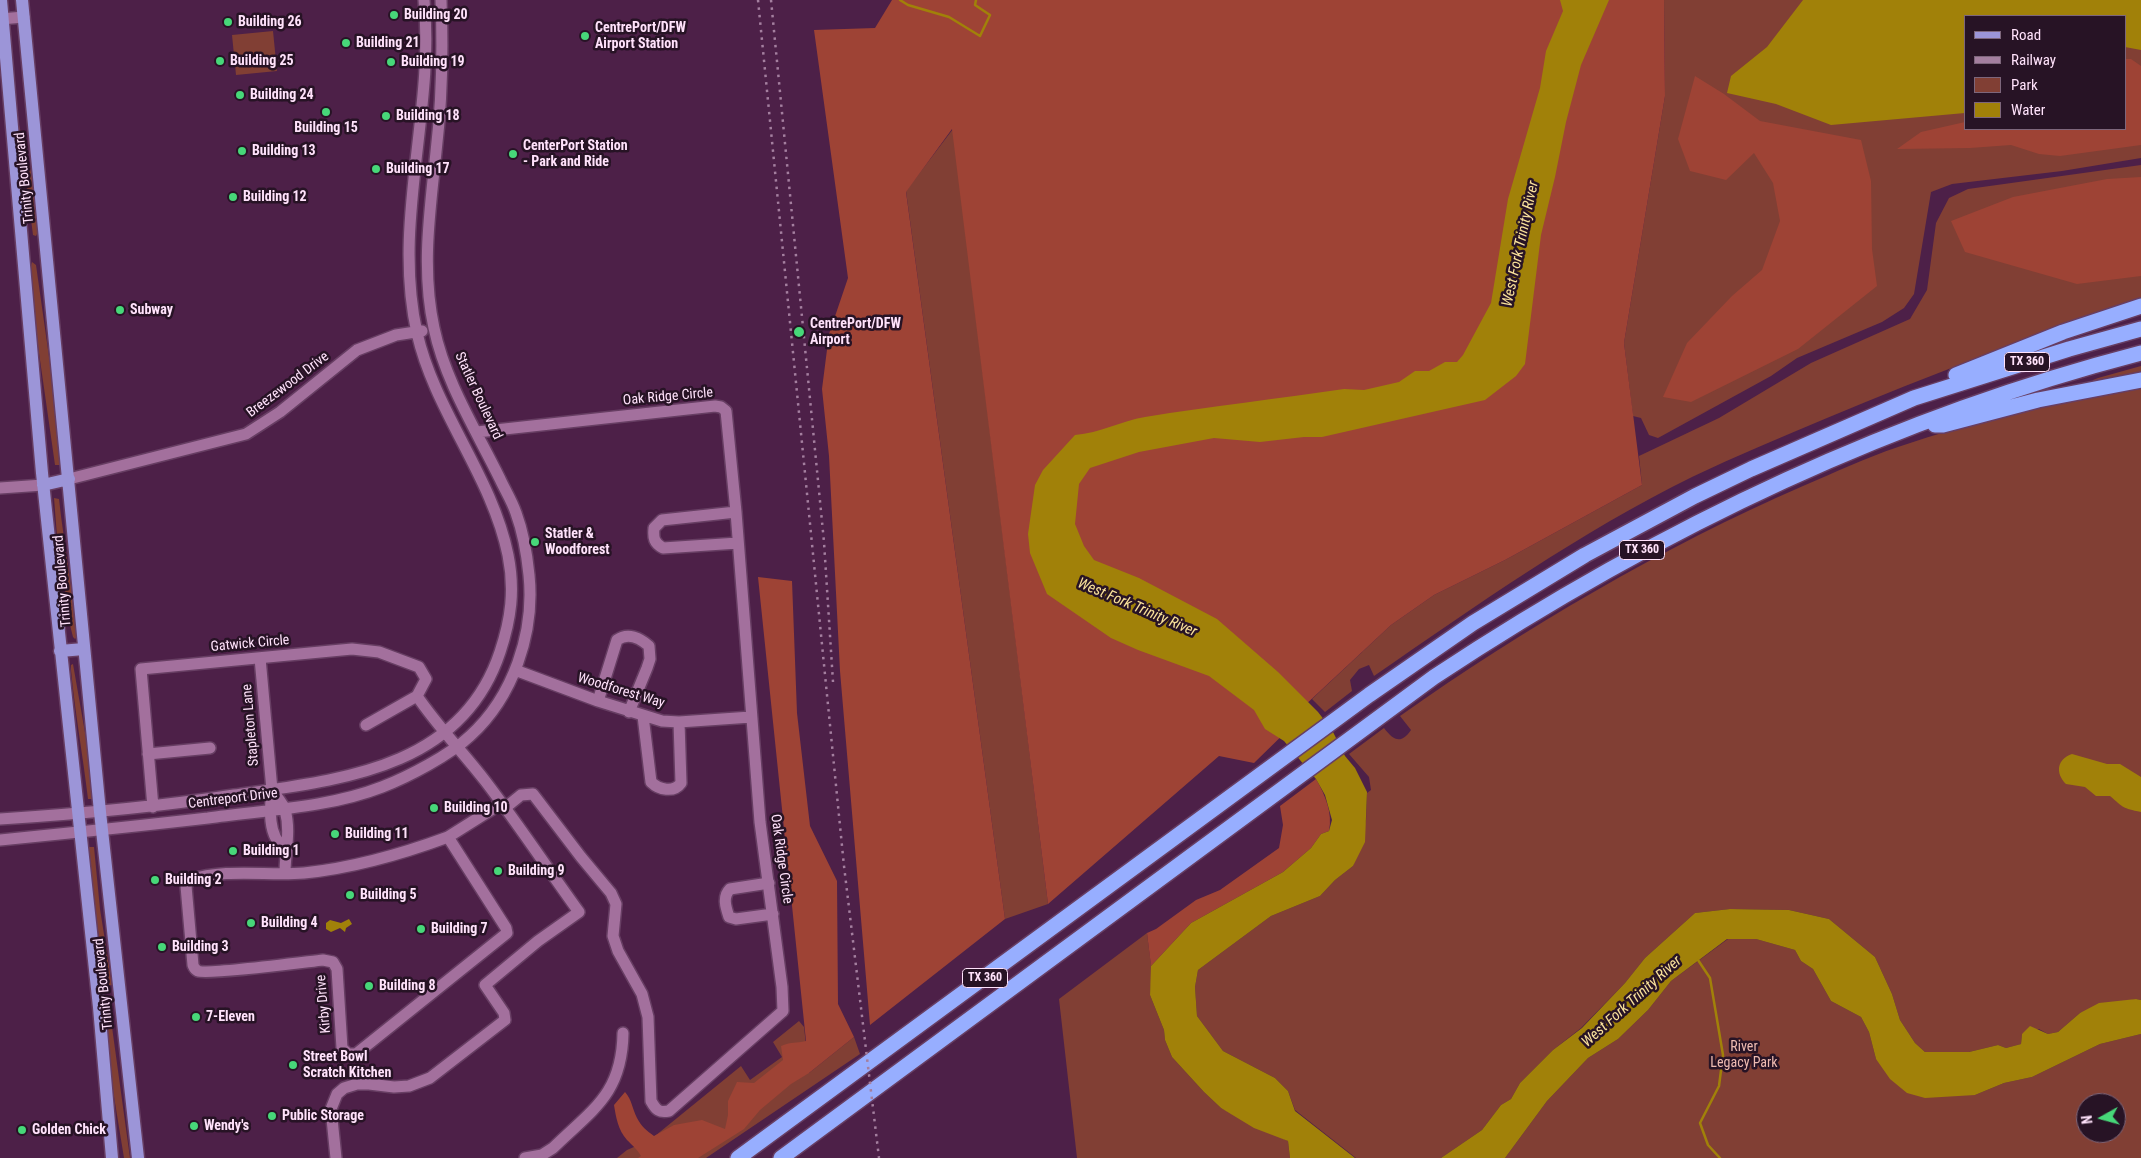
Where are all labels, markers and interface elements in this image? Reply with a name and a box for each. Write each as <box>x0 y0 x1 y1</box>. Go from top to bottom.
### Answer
place label: Building 20 <box>404 7 468 23</box>
marker: Building 20 <box>388 9 400 21</box>
place label: Building 26 <box>238 14 302 30</box>
legend <box>1964 15 2126 130</box>
marker: Building 26 <box>222 16 234 28</box>
place label: CentrePort/DFW Airport Station <box>595 20 686 52</box>
text: Road <box>2011 26 2041 44</box>
marker: CentrePort/DFW Airport Station <box>579 30 591 42</box>
place label: Building 21 <box>356 35 420 51</box>
marker: Building 21 <box>340 37 352 49</box>
text: Railway <box>2011 51 2056 69</box>
place label: Building 25 <box>230 53 294 69</box>
place label: Building 19 <box>401 54 465 70</box>
marker: Building 25 <box>214 55 226 67</box>
marker: Building 19 <box>385 56 397 68</box>
text: Park <box>2011 76 2038 94</box>
place label: Building 24 <box>250 87 314 103</box>
marker: Building 24 <box>234 89 246 101</box>
text: Water <box>2011 101 2045 119</box>
marker: Building 15 <box>320 106 332 118</box>
place label: Building 18 <box>396 108 460 124</box>
marker: Building 18 <box>380 110 392 122</box>
place label: Building 15 <box>294 120 358 136</box>
street label: Trinity Boulevard <box>12 131 38 225</box>
place label: CenterPort Station - Park and Ride <box>523 138 628 170</box>
place label: Building 13 <box>252 143 316 159</box>
marker: Building 13 <box>236 145 248 157</box>
marker: CenterPort Station - Park and Ride <box>507 148 519 160</box>
place label: Building 17 <box>386 161 450 177</box>
marker: Building 17 <box>370 163 382 175</box>
water label: West Fork Trinity River <box>1499 180 1543 308</box>
place label: Building 12 <box>243 189 307 205</box>
marker: Building 12 <box>227 191 239 203</box>
place label: Subway <box>130 302 173 318</box>
marker: Subway <box>114 304 126 316</box>
place label: CentrePort/DFW Airport <box>810 316 901 348</box>
marker: CentrePort/DFW Airport <box>792 325 806 339</box>
street label: Breezewood Drive <box>244 349 332 421</box>
street label: Statler Boulevard <box>450 350 506 442</box>
road number: TX 360 <box>2004 352 2050 372</box>
street label: Oak Ridge Circle <box>622 385 714 409</box>
place label: Statler & Woodforest <box>545 526 610 558</box>
street label: Trinity Boulevard <box>51 534 75 628</box>
marker: Statler & Woodforest <box>529 536 541 548</box>
road number: TX 360 <box>1620 540 1664 560</box>
water label: West Fork Trinity River <box>1075 575 1199 641</box>
street label: Gatwick Circle <box>210 632 290 656</box>
street label: Woodforest Way <box>575 670 667 712</box>
street label: Stapleton Lane <box>239 683 263 767</box>
street label: Centreport Drive <box>187 785 279 813</box>
place label: Building 10 <box>444 800 508 816</box>
marker: Building 10 <box>428 802 440 814</box>
street label: Oak Ridge Circle <box>766 813 796 905</box>
place label: Building 11 <box>345 826 409 842</box>
marker: Building 11 <box>329 828 341 840</box>
place label: Building 1 <box>243 843 299 859</box>
marker: Building 1 <box>227 845 239 857</box>
place label: Building 9 <box>508 863 564 879</box>
marker: Building 9 <box>492 865 504 877</box>
place label: Building 2 <box>165 872 221 888</box>
marker: Building 2 <box>149 874 161 886</box>
place label: Building 5 <box>360 887 416 903</box>
marker: Building 5 <box>344 889 356 901</box>
place label: Building 4 <box>261 915 317 931</box>
marker: Building 4 <box>245 917 257 929</box>
place label: Building 7 <box>431 921 487 937</box>
marker: Building 7 <box>415 923 427 935</box>
street label: Trinity Boulevard <box>91 937 117 1031</box>
place label: Building 3 <box>172 939 228 955</box>
marker: Building 3 <box>156 941 168 953</box>
water label: West Fork Trinity River <box>1578 952 1686 1052</box>
road number: TX 360 <box>962 968 1008 988</box>
street label: Kirby Drive <box>313 974 335 1034</box>
place label: Building 8 <box>379 978 435 994</box>
marker: Building 8 <box>363 980 375 992</box>
place label: 7-Eleven <box>206 1009 255 1025</box>
marker: 7-Eleven <box>190 1011 202 1023</box>
park label: River Legacy Park <box>1710 1039 1778 1072</box>
place label: Street Bowl Scratch Kitchen <box>303 1049 391 1082</box>
marker: Street Bowl Scratch Kitchen <box>287 1059 299 1071</box>
north arrow <box>2076 1093 2126 1143</box>
place label: Public Storage <box>282 1108 364 1124</box>
marker: Public Storage <box>266 1110 278 1122</box>
text: N <box>2079 1114 2096 1125</box>
place label: Wendy's <box>204 1118 249 1134</box>
marker: Wendy's <box>188 1120 200 1132</box>
place label: Golden Chick <box>32 1122 106 1138</box>
marker: Golden Chick <box>16 1124 28 1136</box>

